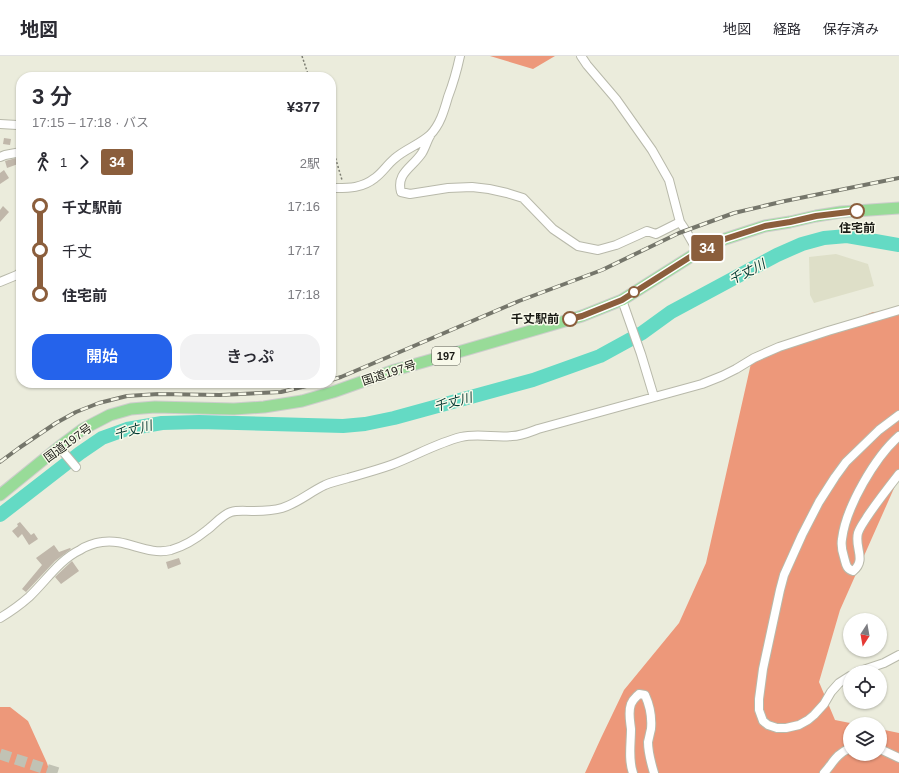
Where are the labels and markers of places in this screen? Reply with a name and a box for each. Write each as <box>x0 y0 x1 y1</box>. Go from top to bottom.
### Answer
marker: 住宅前 <box>849 203 865 219</box>
place label: 住宅前 <box>839 221 875 235</box>
unlabelled marker <box>628 286 640 298</box>
marker: 千丈駅前 <box>562 311 578 327</box>
place label: 千丈駅前 <box>511 312 559 326</box>

